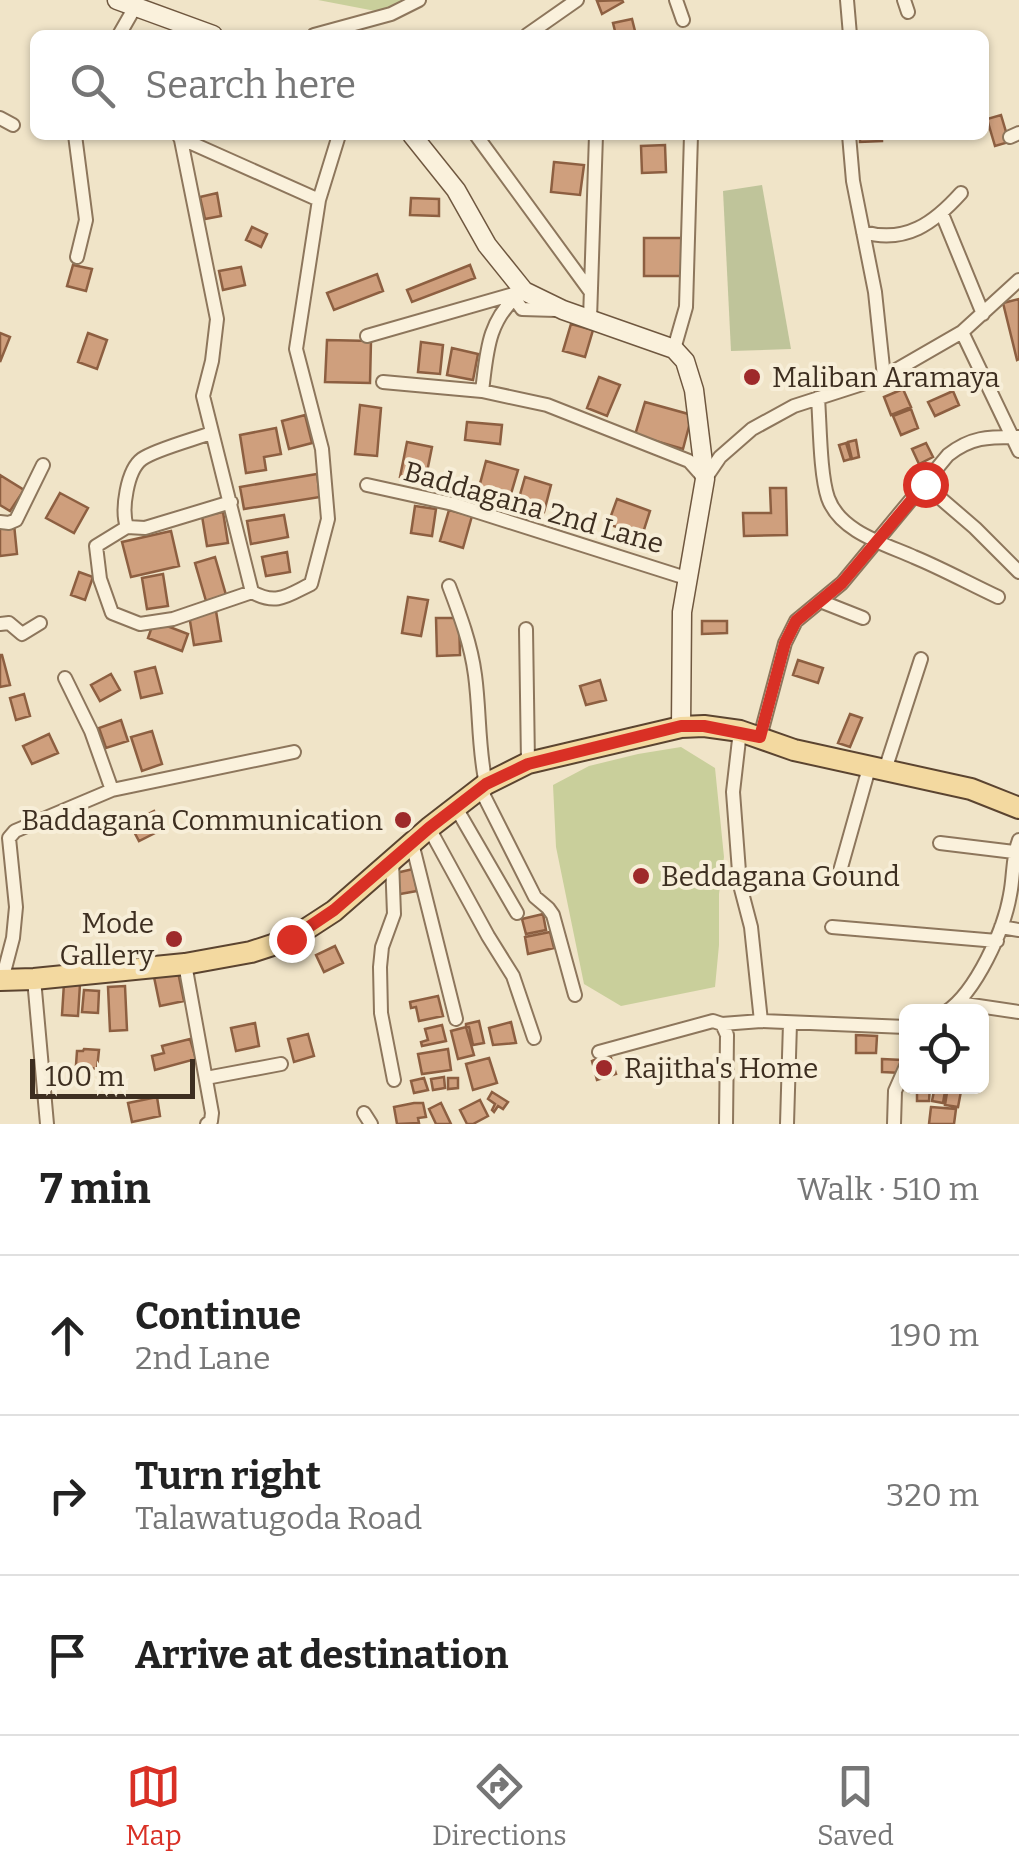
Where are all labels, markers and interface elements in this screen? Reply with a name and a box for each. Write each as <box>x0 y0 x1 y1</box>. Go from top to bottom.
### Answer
search box <box>30 30 989 140</box>
icon: search <box>65 58 120 113</box>
text: Search here <box>145 62 356 108</box>
place label: Maliban Aramaya <box>772 361 1000 394</box>
marker: Maliban Aramaya <box>741 366 763 388</box>
street label: Baddagana 2nd Lane <box>400 455 668 560</box>
route start <box>903 462 949 508</box>
place label: Baddagana Communication <box>21 804 383 837</box>
marker: Baddagana Communication <box>392 809 414 831</box>
place label: Beddagana Gound <box>661 860 900 893</box>
marker: Beddagana Gound <box>630 865 652 887</box>
place label: Mode Gallery <box>59 907 154 972</box>
route end <box>269 917 315 963</box>
marker: Mode Gallery <box>163 928 185 950</box>
map controls <box>899 1004 989 1094</box>
button: locate <box>899 1004 989 1094</box>
place label: Rajitha's Home <box>624 1052 818 1085</box>
scale bar <box>30 1054 195 1098</box>
marker: Rajitha's Home <box>593 1057 615 1079</box>
text: 100 m <box>45 1060 125 1093</box>
text: 7 min <box>40 1164 151 1214</box>
text: Walk · 510 m <box>797 1170 979 1208</box>
text: Continue <box>135 1293 301 1339</box>
icon: ahead <box>40 1308 95 1363</box>
text: 190 m <box>890 1316 979 1354</box>
text: 2nd Lane <box>135 1339 271 1377</box>
text: Turn right <box>135 1453 321 1499</box>
icon: right <box>40 1468 95 1523</box>
text: 320 m <box>886 1476 979 1514</box>
text: Talawatugoda Road <box>135 1499 422 1537</box>
icon: arrive <box>40 1628 95 1683</box>
text: Arrive at destination <box>135 1632 508 1678</box>
tab: Map <box>125 1759 182 1852</box>
tab: Directions <box>432 1759 567 1852</box>
tab: Saved <box>817 1759 894 1852</box>

